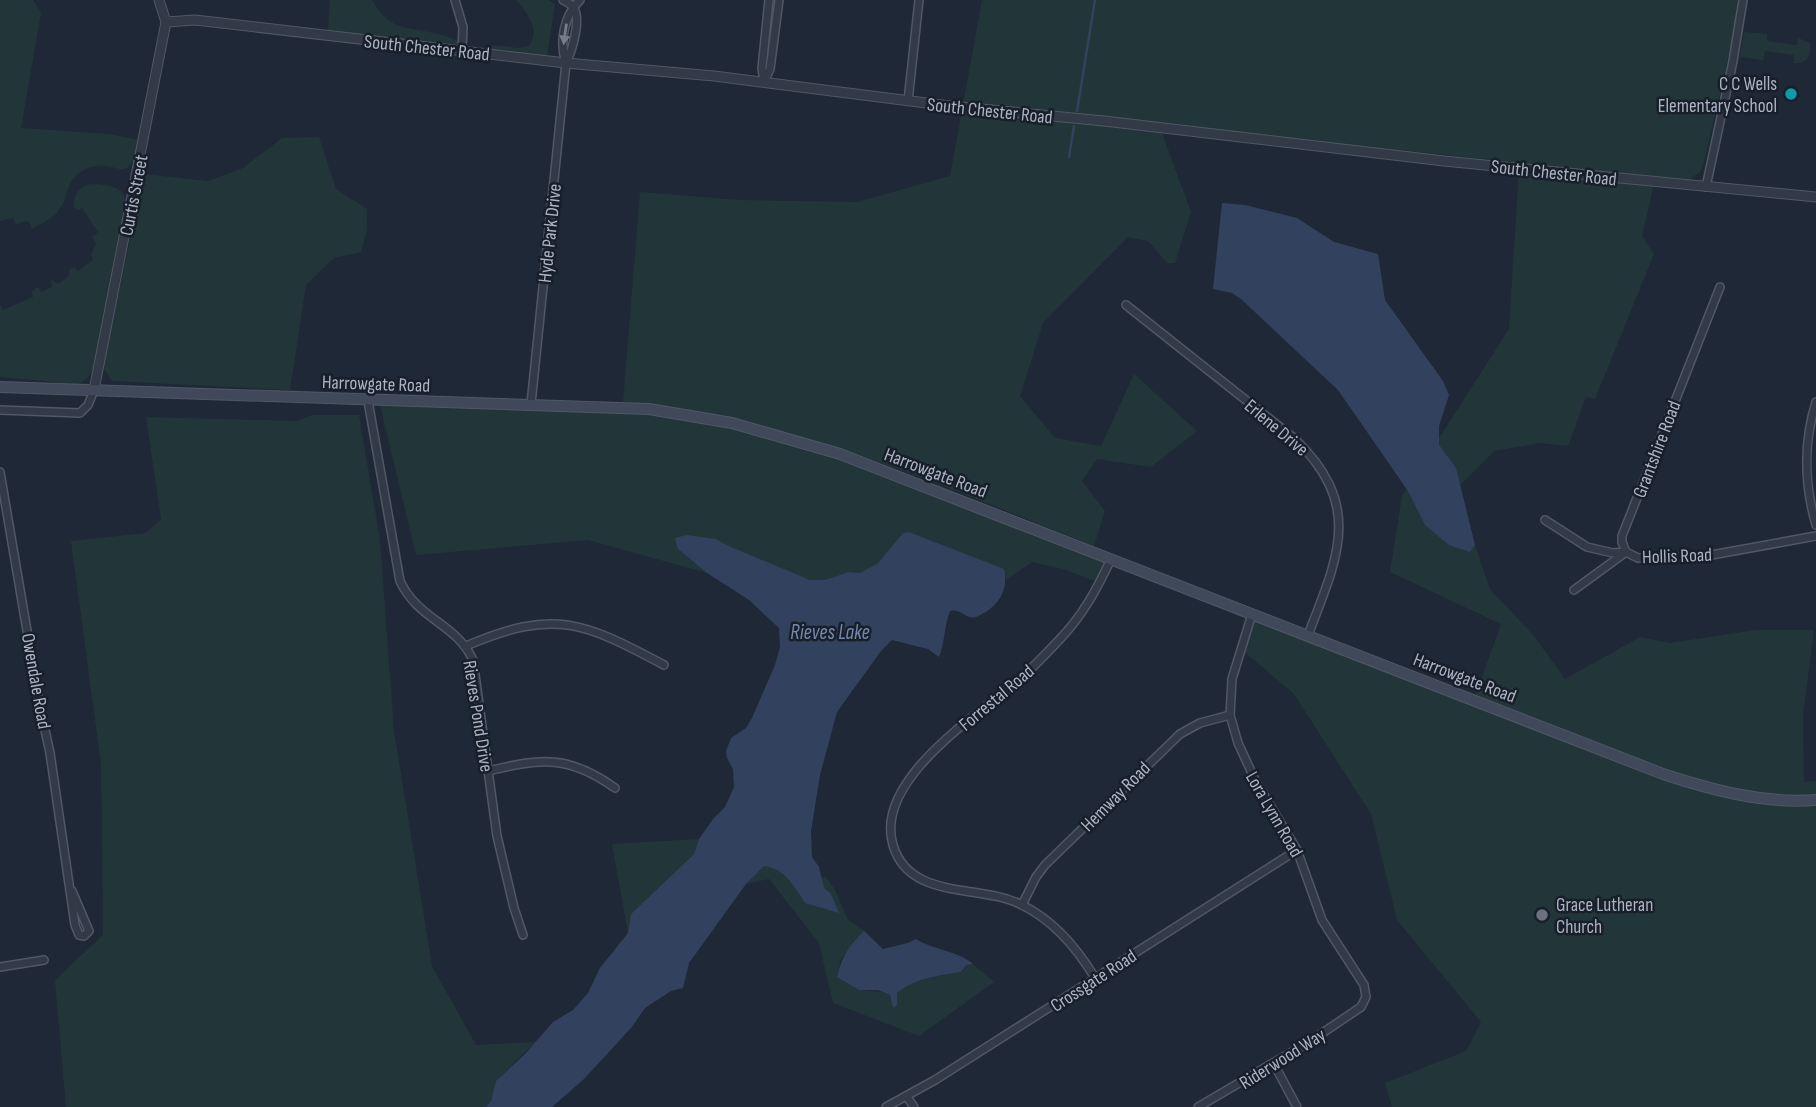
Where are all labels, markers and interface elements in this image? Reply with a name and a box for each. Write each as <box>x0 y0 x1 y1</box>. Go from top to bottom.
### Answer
one-way arrow <box>559 23 570 45</box>
street label: South Chester Road <box>363 30 491 67</box>
place label: C C Wells Elementary School <box>1658 73 1777 118</box>
marker: C C Wells Elementary School <box>1783 86 1799 102</box>
street label: South Chester Road <box>926 93 1054 130</box>
street label: Curtis Street <box>115 153 154 238</box>
street label: South Chester Road <box>1490 155 1618 192</box>
street label: Hyde Park Drive <box>534 183 567 284</box>
street label: Harrowgate Road <box>321 371 430 398</box>
street label: Erlene Drive <box>1239 395 1313 462</box>
street label: Grantshire Road <box>1628 398 1686 501</box>
street label: Harrowgate Road <box>881 443 990 504</box>
street label: Hollis Road <box>1642 544 1712 569</box>
water label: Rieves Lake <box>790 620 870 645</box>
street label: Owendale Road <box>16 632 55 731</box>
street label: Harrowgate Road <box>1410 648 1519 709</box>
street label: Rieves Pond Drive <box>457 659 498 774</box>
street label: Forrestal Road <box>955 660 1039 736</box>
street label: Hemway Road <box>1076 757 1156 837</box>
street label: Lora Lynn Road <box>1240 768 1307 862</box>
place label: Grace Lutheran Church <box>1556 894 1653 939</box>
marker: Grace Lutheran Church <box>1534 907 1550 923</box>
street label: Crossgate Road <box>1046 945 1141 1018</box>
street label: Riderwood Way <box>1235 1023 1331 1095</box>

